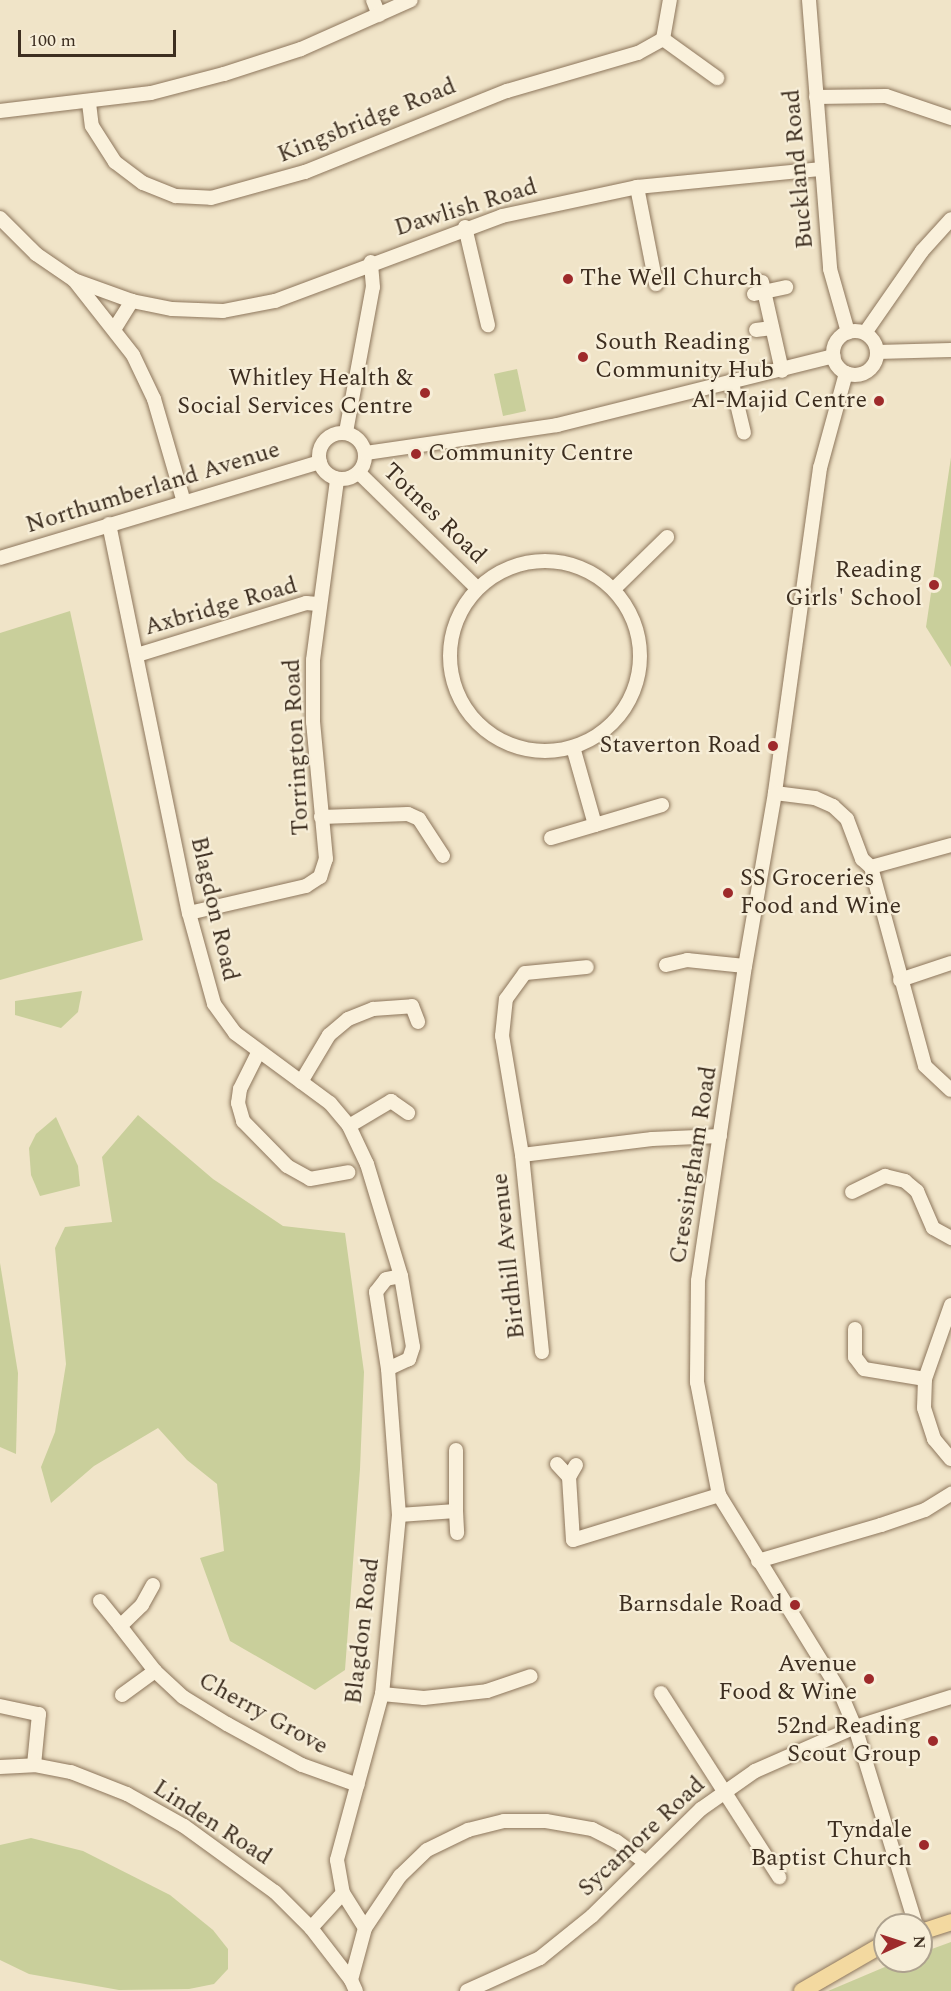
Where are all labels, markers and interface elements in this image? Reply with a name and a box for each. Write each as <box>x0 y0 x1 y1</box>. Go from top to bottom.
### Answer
scale bar <box>21 18 178 56</box>
text: 100 m <box>29 27 76 54</box>
street label: Kingsbridge Road <box>274 72 460 170</box>
street label: Buckland Road <box>778 88 820 250</box>
street label: Dawlish Road <box>391 173 541 243</box>
place label: The Well Church <box>580 265 762 293</box>
marker: The Well Church <box>561 272 575 286</box>
place label: South Reading Community Hub <box>595 329 774 385</box>
marker: South Reading Community Hub <box>576 350 590 364</box>
place label: Whitley Health & Social Services Centre <box>177 365 413 421</box>
marker: Whitley Health & Social Services Centre <box>418 386 432 400</box>
place label: Al-Majid Centre <box>691 387 867 415</box>
marker: Al-Majid Centre <box>872 394 886 408</box>
street label: Northumberland Avenue <box>23 436 283 540</box>
place label: Community Centre <box>428 440 633 468</box>
marker: Community Centre <box>409 447 423 461</box>
street label: Totnes Road <box>376 458 492 570</box>
place label: Reading Girls' School <box>785 557 922 613</box>
street label: Axbridge Road <box>141 571 301 643</box>
marker: Reading Girls' School <box>927 578 941 592</box>
street label: Torrington Road <box>278 658 316 836</box>
place label: Staverton Road <box>600 732 761 760</box>
marker: Staverton Road <box>766 739 780 753</box>
street label: Blagdon Road <box>183 834 245 984</box>
place label: SS Groceries Food and Wine <box>740 865 901 921</box>
marker: SS Groceries Food and Wine <box>721 886 735 900</box>
street label: Cressingham Road <box>664 1064 724 1266</box>
street label: Birdhill Avenue <box>486 1171 532 1341</box>
street label: Blagdon Road <box>340 1556 386 1706</box>
place label: Barnsdale Road <box>618 1591 783 1619</box>
marker: Barnsdale Road <box>788 1598 802 1612</box>
place label: Avenue Food & Wine <box>718 1651 857 1707</box>
street label: Cherry Grove <box>193 1667 333 1761</box>
marker: Avenue Food & Wine <box>862 1672 876 1686</box>
place label: 52nd Reading Scout Group <box>776 1713 921 1769</box>
marker: 52nd Reading Scout Group <box>926 1734 940 1748</box>
street label: Sycamore Road <box>573 1771 711 1903</box>
street label: Linden Road <box>147 1774 277 1872</box>
place label: Tyndale Baptist Church <box>750 1817 912 1873</box>
marker: Tyndale Baptist Church <box>917 1838 931 1852</box>
north arrow <box>873 1913 933 1973</box>
text: N <box>907 1935 931 1949</box>

